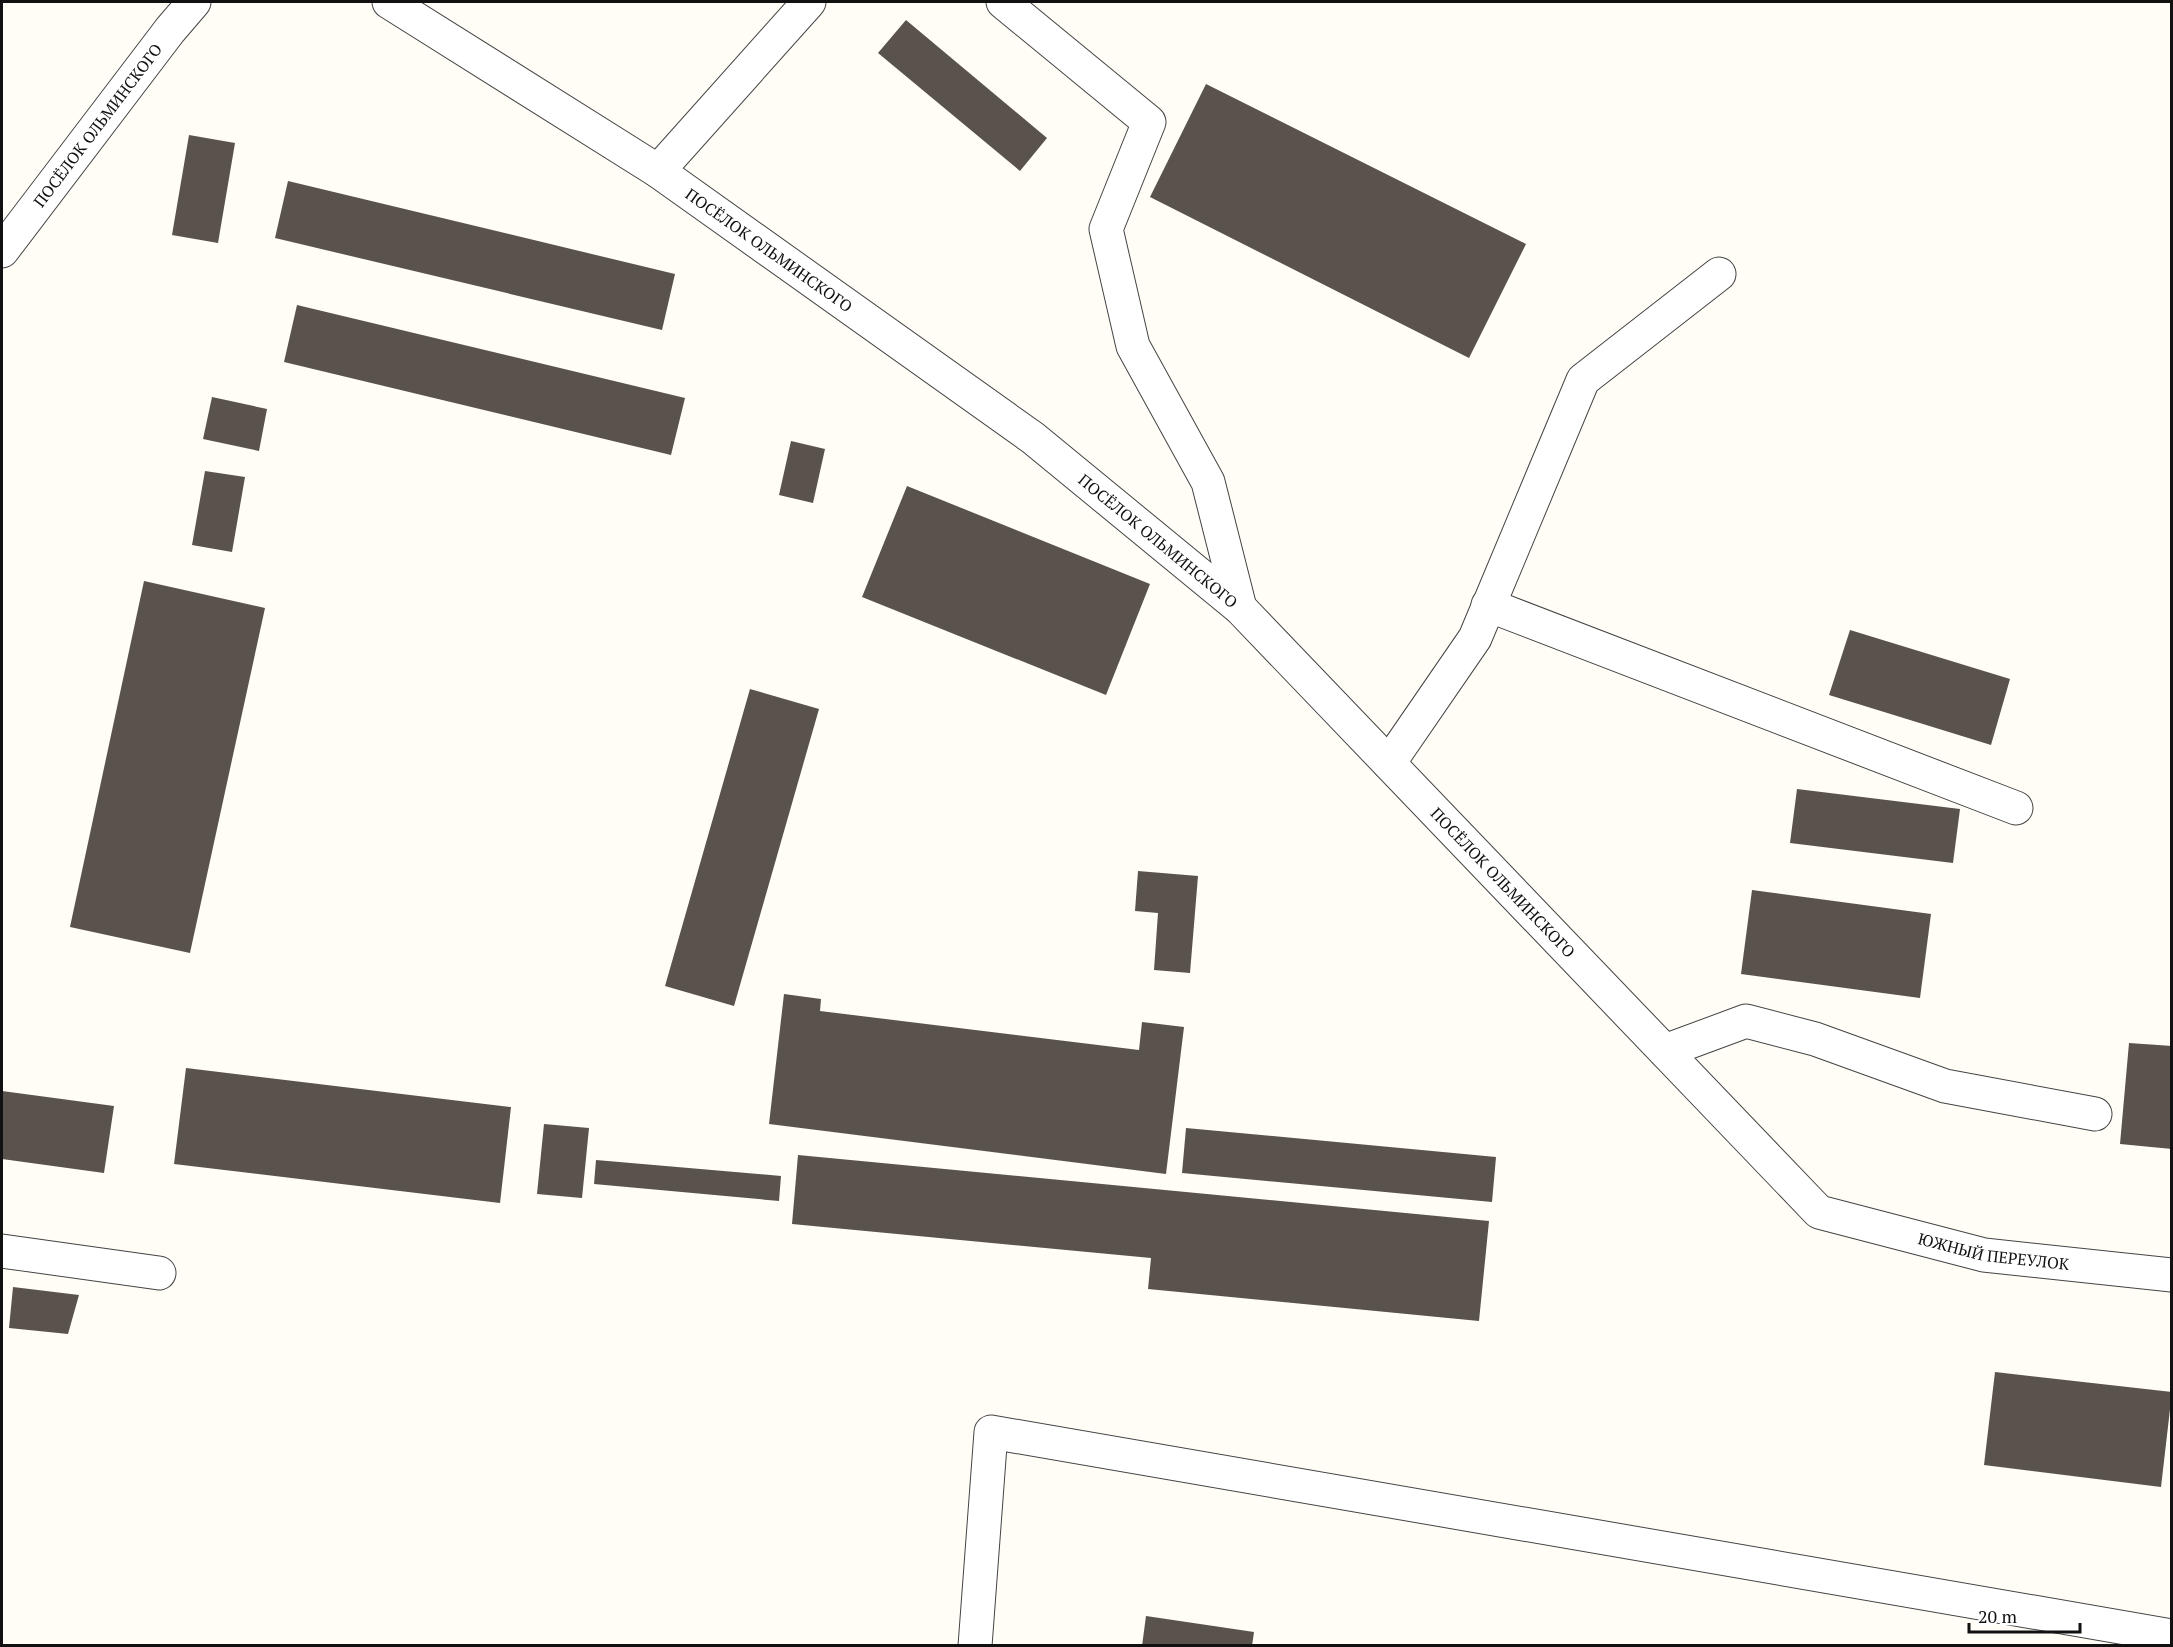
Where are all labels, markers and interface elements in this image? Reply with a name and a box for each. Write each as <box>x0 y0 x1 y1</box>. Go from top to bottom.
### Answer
street label: ПОСЁЛОК ОЛЬМИНСКОГО <box>28 39 167 212</box>
street label: ПОСЁЛОК ОЛЬМИНСКОГО <box>681 183 857 317</box>
street label: ПОСЁЛОК ОЛЬМИНСКОГО <box>1074 469 1243 613</box>
street label: ПОСЁЛОК ОЛЬМИНСКОГО <box>1426 802 1580 962</box>
street label: ЮЖНЫЙ ПЕРЕУЛОК <box>1916 1227 2071 1275</box>
scale bar <box>1969 1596 2080 1634</box>
text: 20 m <box>1978 1604 2018 1628</box>

